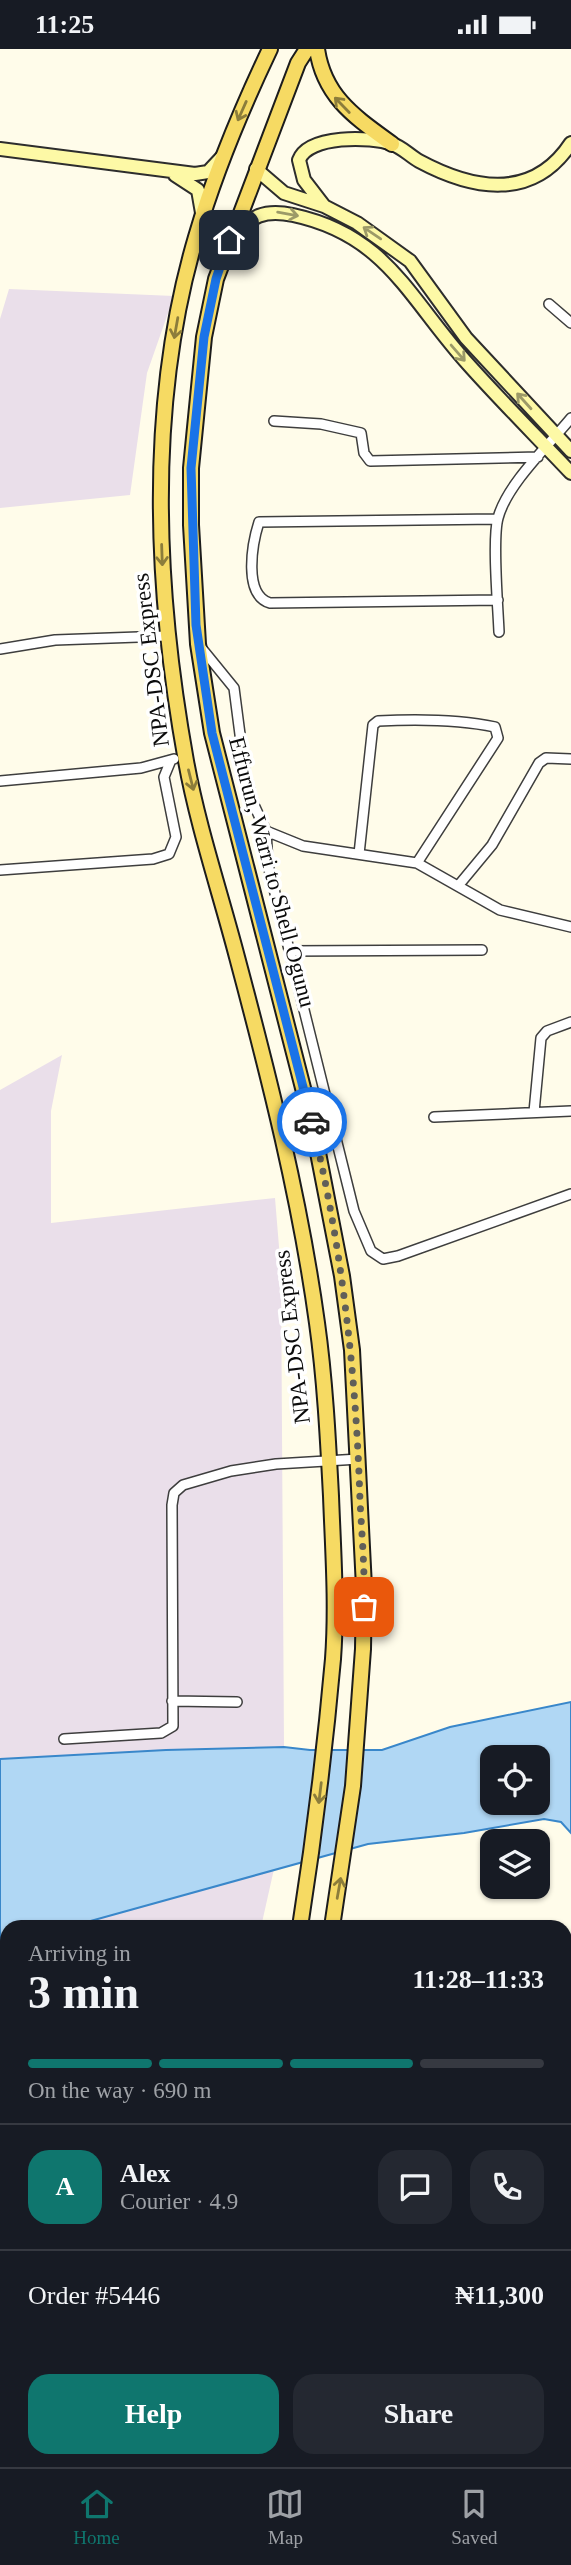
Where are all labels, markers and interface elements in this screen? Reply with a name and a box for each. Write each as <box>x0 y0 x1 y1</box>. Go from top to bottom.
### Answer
text: 11:25 <box>35 10 94 39</box>
one-way arrow <box>334 97 351 114</box>
one-way arrow <box>235 100 248 121</box>
one-way arrow <box>276 208 299 221</box>
pin <box>199 210 259 270</box>
icon: home <box>210 221 248 259</box>
one-way arrow <box>363 226 383 240</box>
one-way arrow <box>169 316 182 339</box>
one-way arrow <box>450 344 466 362</box>
one-way arrow <box>516 392 532 410</box>
one-way arrow <box>155 543 168 566</box>
street label: NPA-DSC Express <box>128 572 174 748</box>
street label: Effurun, Warri to Shell Ogunu <box>224 734 320 1010</box>
one-way arrow <box>184 768 198 791</box>
courier <box>277 1087 347 1157</box>
icon: car <box>293 1103 331 1141</box>
street label: NPA-DSC Express <box>269 1249 315 1425</box>
pin <box>334 1577 394 1637</box>
icon: bag <box>345 1588 383 1626</box>
map controls <box>480 1745 550 1899</box>
button: locate <box>480 1745 550 1815</box>
one-way arrow <box>314 1781 327 1803</box>
button: layers <box>480 1829 550 1899</box>
one-way arrow <box>333 1877 346 1900</box>
text: Arriving in <box>28 1941 131 1966</box>
text: 11:28–11:33 <box>413 1965 544 1994</box>
text: 3 min <box>28 1967 139 2018</box>
text: On the way · 690 m <box>28 2078 211 2103</box>
button: chat <box>378 2150 452 2224</box>
button: phone <box>470 2150 544 2224</box>
text: Alex <box>120 2159 171 2188</box>
text: A <box>56 2172 74 2201</box>
text: Courier · 4.9 <box>120 2189 238 2214</box>
text: Order #5446 <box>28 2281 160 2310</box>
text: ₦11,300 <box>455 2281 544 2310</box>
button: Help <box>28 2374 279 2454</box>
button: Share <box>293 2374 544 2454</box>
tab: Home <box>73 2485 120 2549</box>
tab: Map <box>266 2485 304 2549</box>
tab: Saved <box>451 2485 498 2549</box>

